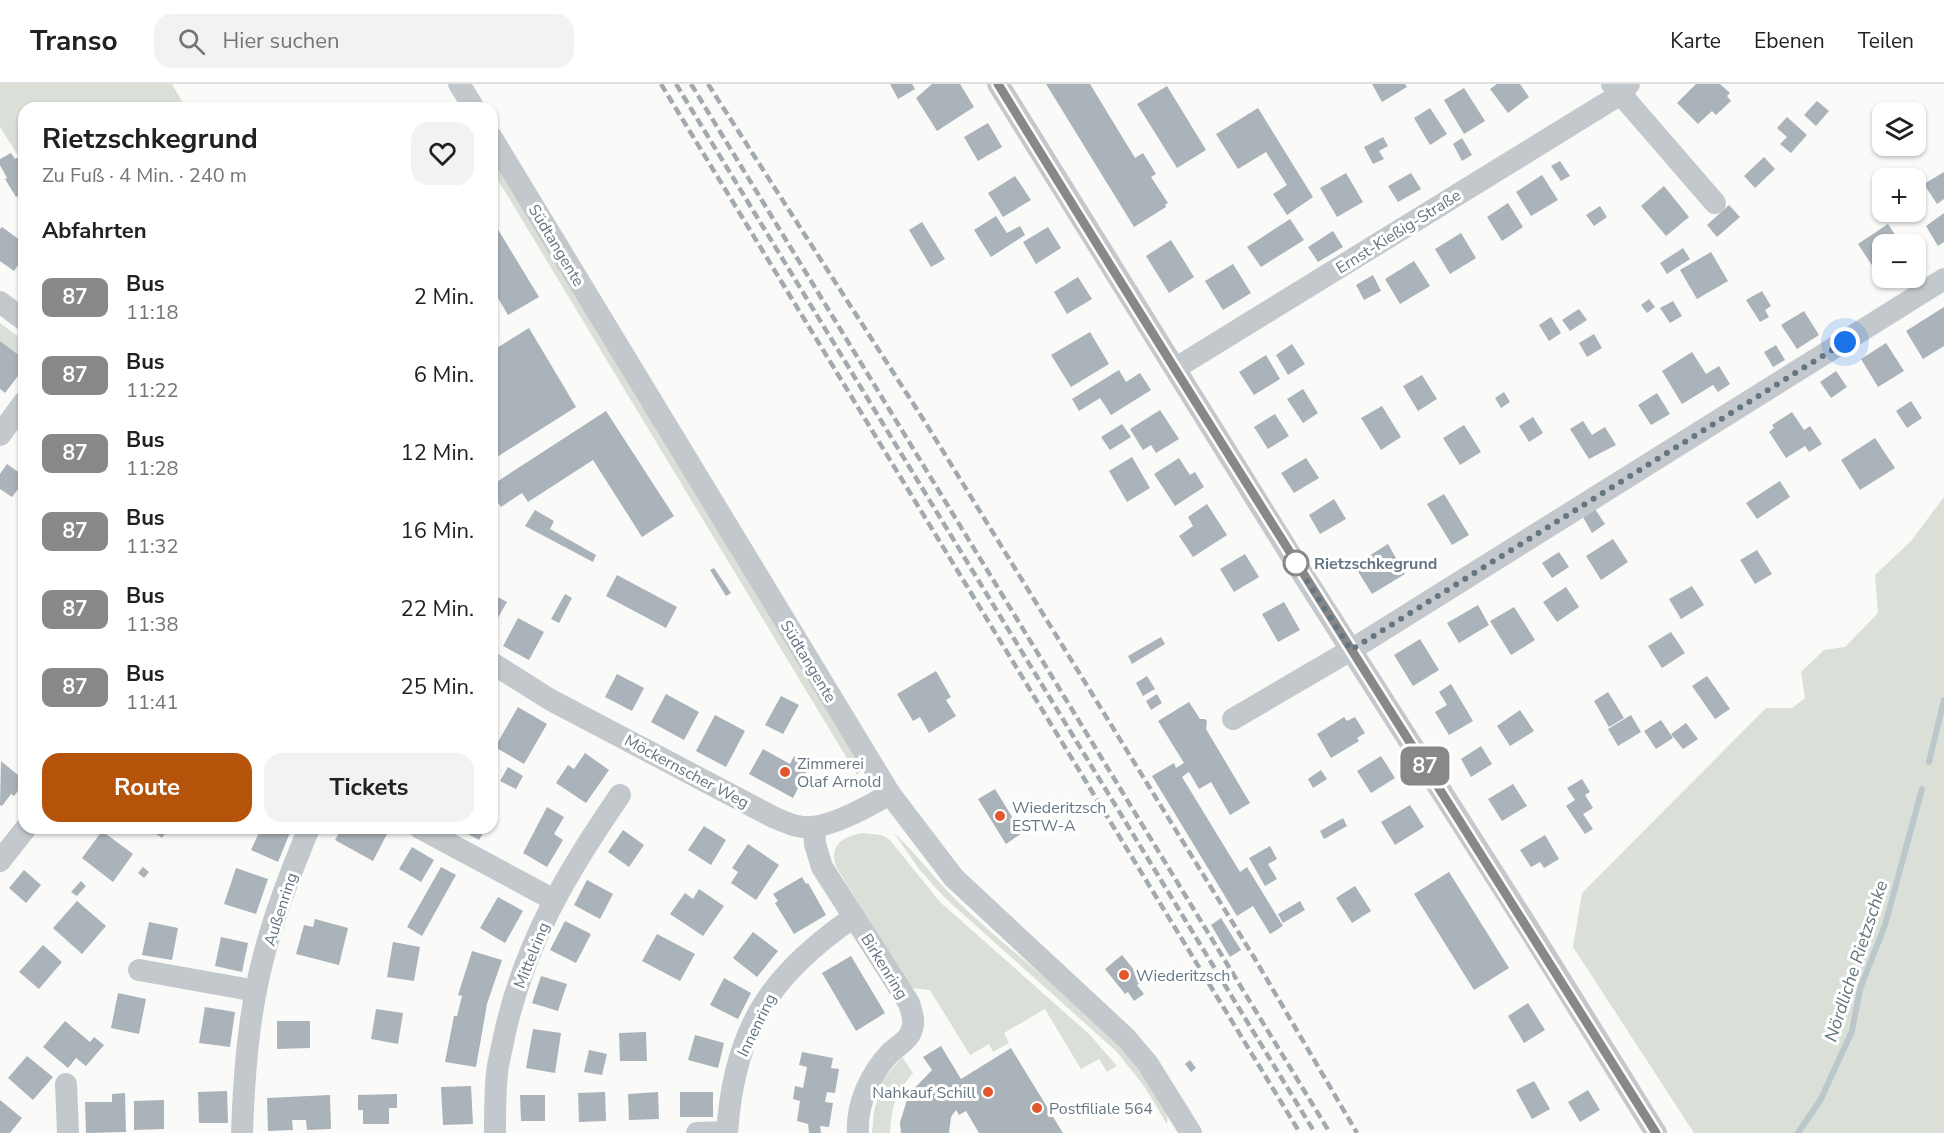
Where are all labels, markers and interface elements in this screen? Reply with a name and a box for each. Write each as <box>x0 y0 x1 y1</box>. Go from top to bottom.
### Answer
search box <box>154 14 574 68</box>
text: Transo <box>30 22 118 60</box>
icon: search <box>175 25 208 58</box>
text: Hier suchen <box>223 26 339 56</box>
text: Karte <box>1670 27 1721 55</box>
text: Ebenen <box>1754 27 1825 55</box>
text: Teilen <box>1858 27 1914 55</box>
map controls <box>1872 102 1926 288</box>
button: layers <box>1872 102 1926 156</box>
text: Rietzschkegrund <box>42 120 258 158</box>
button: heart <box>411 122 474 185</box>
text: Zu Fuß · 4 Min. · 240 m <box>42 162 247 189</box>
button: + <box>1872 168 1926 222</box>
street label: Ernst-Kießig-Straße <box>1332 184 1465 279</box>
street label: Südtangente <box>523 200 589 291</box>
text: Abfahrten <box>42 216 147 246</box>
button: − <box>1872 234 1926 288</box>
text: Bus <box>126 269 165 299</box>
text: 2 Min. <box>414 282 474 312</box>
text: 87 <box>62 283 88 311</box>
text: 11:18 <box>126 299 179 326</box>
your location <box>1830 327 1860 357</box>
text: Bus <box>126 347 165 377</box>
text: 6 Min. <box>414 360 474 390</box>
text: 87 <box>62 361 88 389</box>
text: 11:22 <box>126 377 179 404</box>
text: Bus <box>126 425 165 455</box>
text: 12 Min. <box>401 438 474 468</box>
text: 87 <box>62 439 88 467</box>
text: 11:28 <box>126 455 179 482</box>
text: Bus <box>126 503 165 533</box>
text: 16 Min. <box>401 516 474 546</box>
text: 87 <box>62 517 88 545</box>
text: 11:32 <box>126 533 179 560</box>
marker: Rietzschkegrund <box>1283 550 1309 576</box>
place label: Rietzschkegrund <box>1314 553 1437 575</box>
text: Bus <box>126 581 165 611</box>
text: 22 Min. <box>401 594 474 624</box>
text: 87 <box>62 595 88 623</box>
text: 11:38 <box>126 611 179 638</box>
street label: Südtangente <box>775 616 841 707</box>
text: Bus <box>126 659 165 689</box>
text: 25 Min. <box>401 672 474 702</box>
text: 87 <box>62 673 88 701</box>
text: 11:41 <box>126 689 179 716</box>
street label: Möckernscher Weg <box>620 730 753 814</box>
line badge: 87 <box>1398 746 1452 786</box>
text: 87 <box>1412 752 1438 780</box>
button: Route <box>42 753 252 822</box>
button: Tickets <box>264 753 474 822</box>
place label: Zimmerei Olaf Arnold <box>797 753 881 793</box>
marker: Zimmerei Olaf Arnold <box>778 765 792 779</box>
place label: Wiederitzsch ESTW-A <box>1012 797 1106 837</box>
marker: Wiederitzsch ESTW-A <box>993 809 1007 823</box>
street label: Außenring <box>259 870 303 949</box>
water label: Nördliche Rietzschke <box>1819 877 1894 1045</box>
street label: Mittelring <box>509 919 555 992</box>
street label: Birkenring <box>855 930 913 1004</box>
place label: Wiederitzsch <box>1136 965 1230 987</box>
marker: Wiederitzsch <box>1117 968 1131 982</box>
street label: Innenring <box>732 990 782 1061</box>
place label: Nahkauf Schill <box>872 1082 976 1104</box>
marker: Nahkauf Schill <box>981 1085 995 1099</box>
place label: Postfiliale 564 <box>1049 1098 1153 1120</box>
marker: Postfiliale 564 <box>1030 1101 1044 1115</box>

